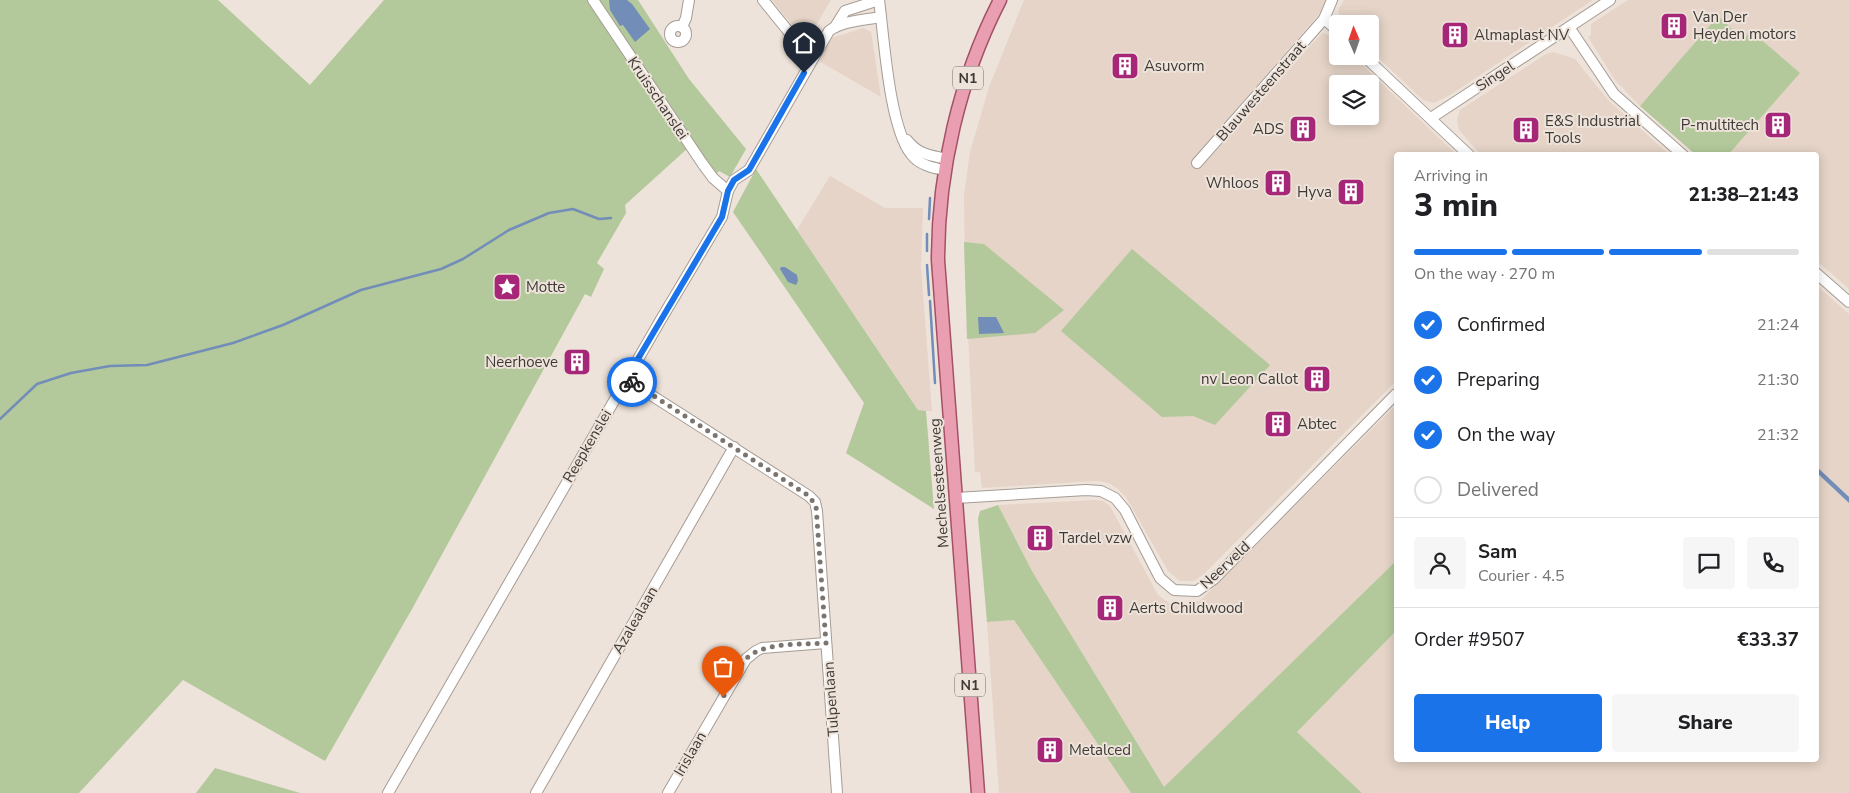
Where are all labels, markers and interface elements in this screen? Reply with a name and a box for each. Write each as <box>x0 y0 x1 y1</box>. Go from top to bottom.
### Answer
place label: Van Der Heyden motors <box>1692 7 1796 44</box>
building icon: Van Der Heyden motors <box>1659 11 1689 41</box>
north arrow <box>1329 15 1379 65</box>
map controls <box>1329 15 1379 125</box>
building icon: Almaplast NV <box>1440 20 1470 50</box>
pin <box>783 22 825 73</box>
place label: Almaplast NV <box>1474 25 1570 45</box>
icon: home <box>790 29 818 57</box>
street label: Blauwesteenstraat <box>1212 36 1311 146</box>
building icon: Asuvorm <box>1110 51 1140 81</box>
street label: Kruisschanslei <box>623 53 693 143</box>
place label: Asuvorm <box>1144 56 1205 76</box>
street label: Singel <box>1472 56 1519 96</box>
road number: N1 <box>953 66 983 90</box>
button: layers <box>1329 75 1379 125</box>
building icon: P-multitech <box>1763 110 1793 140</box>
place label: E&S Industrial Tools <box>1545 111 1641 148</box>
building icon: ADS <box>1288 114 1318 144</box>
building icon: E&S Industrial Tools <box>1511 115 1541 145</box>
place label: P-multitech <box>1681 115 1759 135</box>
place label: ADS <box>1253 119 1284 139</box>
text: Arriving in <box>1414 165 1488 187</box>
building icon: Whloos <box>1263 168 1293 198</box>
place label: Whloos <box>1206 173 1259 193</box>
building icon: Hyva <box>1336 177 1366 207</box>
place label: Hyva <box>1297 182 1332 202</box>
text: 21:38–21:43 <box>1688 182 1799 208</box>
text: 3 min <box>1414 184 1498 227</box>
text: On the way · 270 m <box>1414 263 1555 285</box>
place icon: Motte <box>492 272 522 302</box>
place label: Motte <box>526 277 565 297</box>
icon: check <box>1414 311 1442 339</box>
text: Confirmed <box>1457 312 1545 338</box>
text: 21:24 <box>1757 314 1799 336</box>
building icon: Neerhoeve <box>562 347 592 377</box>
place label: Neerhoeve <box>485 352 558 372</box>
courier <box>607 357 657 407</box>
building icon: nv Leon Callot <box>1302 364 1332 394</box>
icon: check <box>1414 366 1442 394</box>
text: Preparing <box>1457 367 1540 393</box>
icon: bike <box>618 368 646 396</box>
place label: nv Leon Callot <box>1201 369 1299 389</box>
text: 21:30 <box>1757 369 1799 391</box>
street label: Reepkenslei <box>558 406 616 486</box>
building icon: Abtec <box>1263 409 1293 439</box>
place label: Abtec <box>1297 414 1337 434</box>
street label: Mechelsesteenweg <box>924 418 954 548</box>
icon: check <box>1414 421 1442 449</box>
text: On the way <box>1457 422 1555 448</box>
text: 21:32 <box>1757 424 1799 446</box>
text: Delivered <box>1457 477 1539 503</box>
building icon: Tardel vzw <box>1025 523 1055 553</box>
place label: Tardel vzw <box>1059 528 1133 548</box>
street label: Neerveld <box>1196 537 1254 593</box>
button: person <box>1414 537 1466 589</box>
button: chat <box>1683 537 1735 589</box>
button: phone <box>1747 537 1799 589</box>
text: Sam <box>1478 539 1517 565</box>
text: Courier · 4.5 <box>1478 565 1564 587</box>
street label: Azalealaan <box>608 583 662 657</box>
building icon: Aerts Childwood <box>1095 593 1125 623</box>
place label: Aerts Childwood <box>1129 598 1243 618</box>
text: Order #9507 <box>1414 627 1525 653</box>
text: €33.37 <box>1737 627 1799 653</box>
pin <box>702 646 744 697</box>
icon: bag <box>709 653 737 681</box>
street label: Tulpenlaan <box>818 661 844 737</box>
road number: N1 <box>955 674 985 696</box>
button: Help <box>1414 694 1602 752</box>
button: Share <box>1612 694 1799 752</box>
street label: Irislaan <box>669 728 711 780</box>
building icon: Metalced <box>1035 735 1065 765</box>
place label: Metalced <box>1069 740 1131 760</box>

